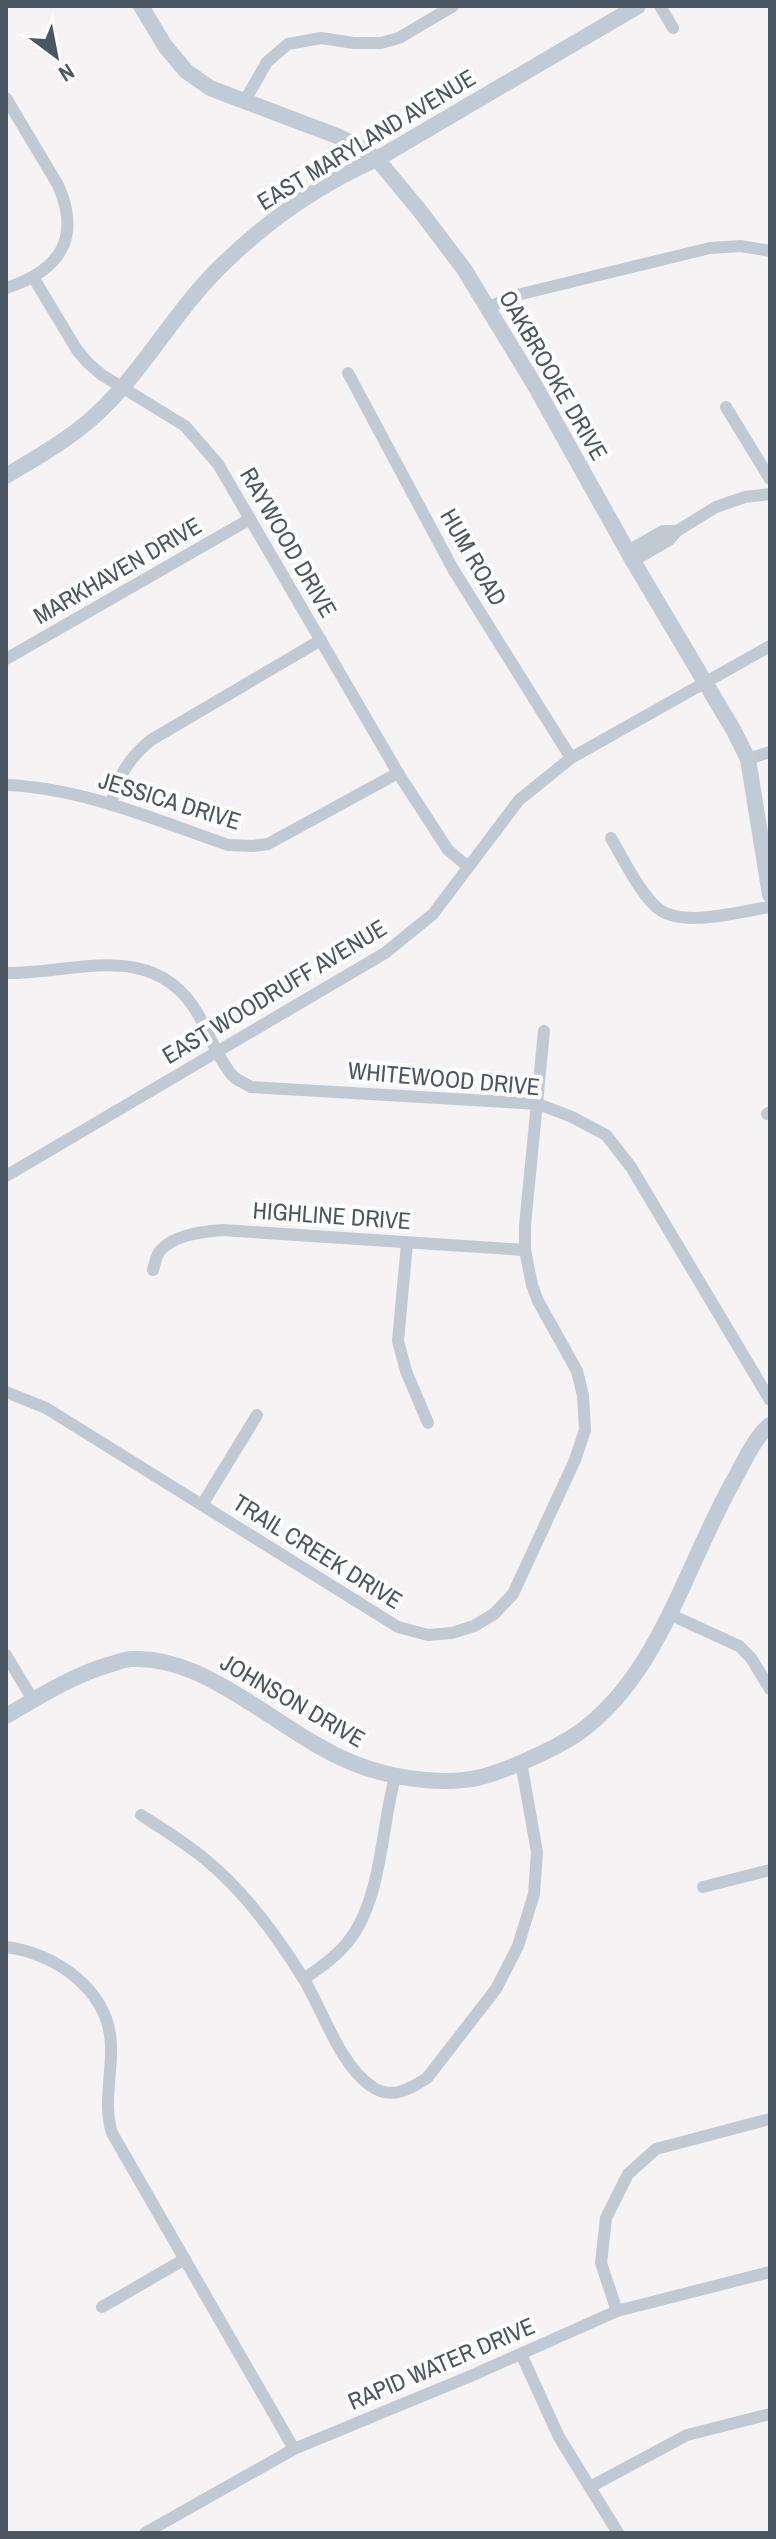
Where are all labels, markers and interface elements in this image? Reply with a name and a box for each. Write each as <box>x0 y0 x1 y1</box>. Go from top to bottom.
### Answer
north arrow <box>16 16 96 96</box>
text: N <box>53 57 80 89</box>
street label: EAST MARYLAND AVENUE <box>251 61 481 217</box>
street label: OAKBROOKE DRIVE <box>492 284 616 466</box>
street label: RAYWOOD DRIVE <box>233 461 345 623</box>
street label: HUM ROAD <box>433 503 515 611</box>
street label: MARKHAVEN DRIVE <box>27 509 207 631</box>
street label: JESSICA DRIVE <box>95 763 245 837</box>
street label: EAST WOODRUFF AVENUE <box>156 911 392 1071</box>
street label: WHITEWOOD DRIVE <box>347 1054 541 1102</box>
street label: HIGHLINE DRIVE <box>252 1194 412 1236</box>
street label: TRAIL CREEK DRIVE <box>227 1486 409 1616</box>
street label: JOHNSON DRIVE <box>215 1646 371 1754</box>
street label: RAPID WATER DRIVE <box>343 2309 539 2417</box>

